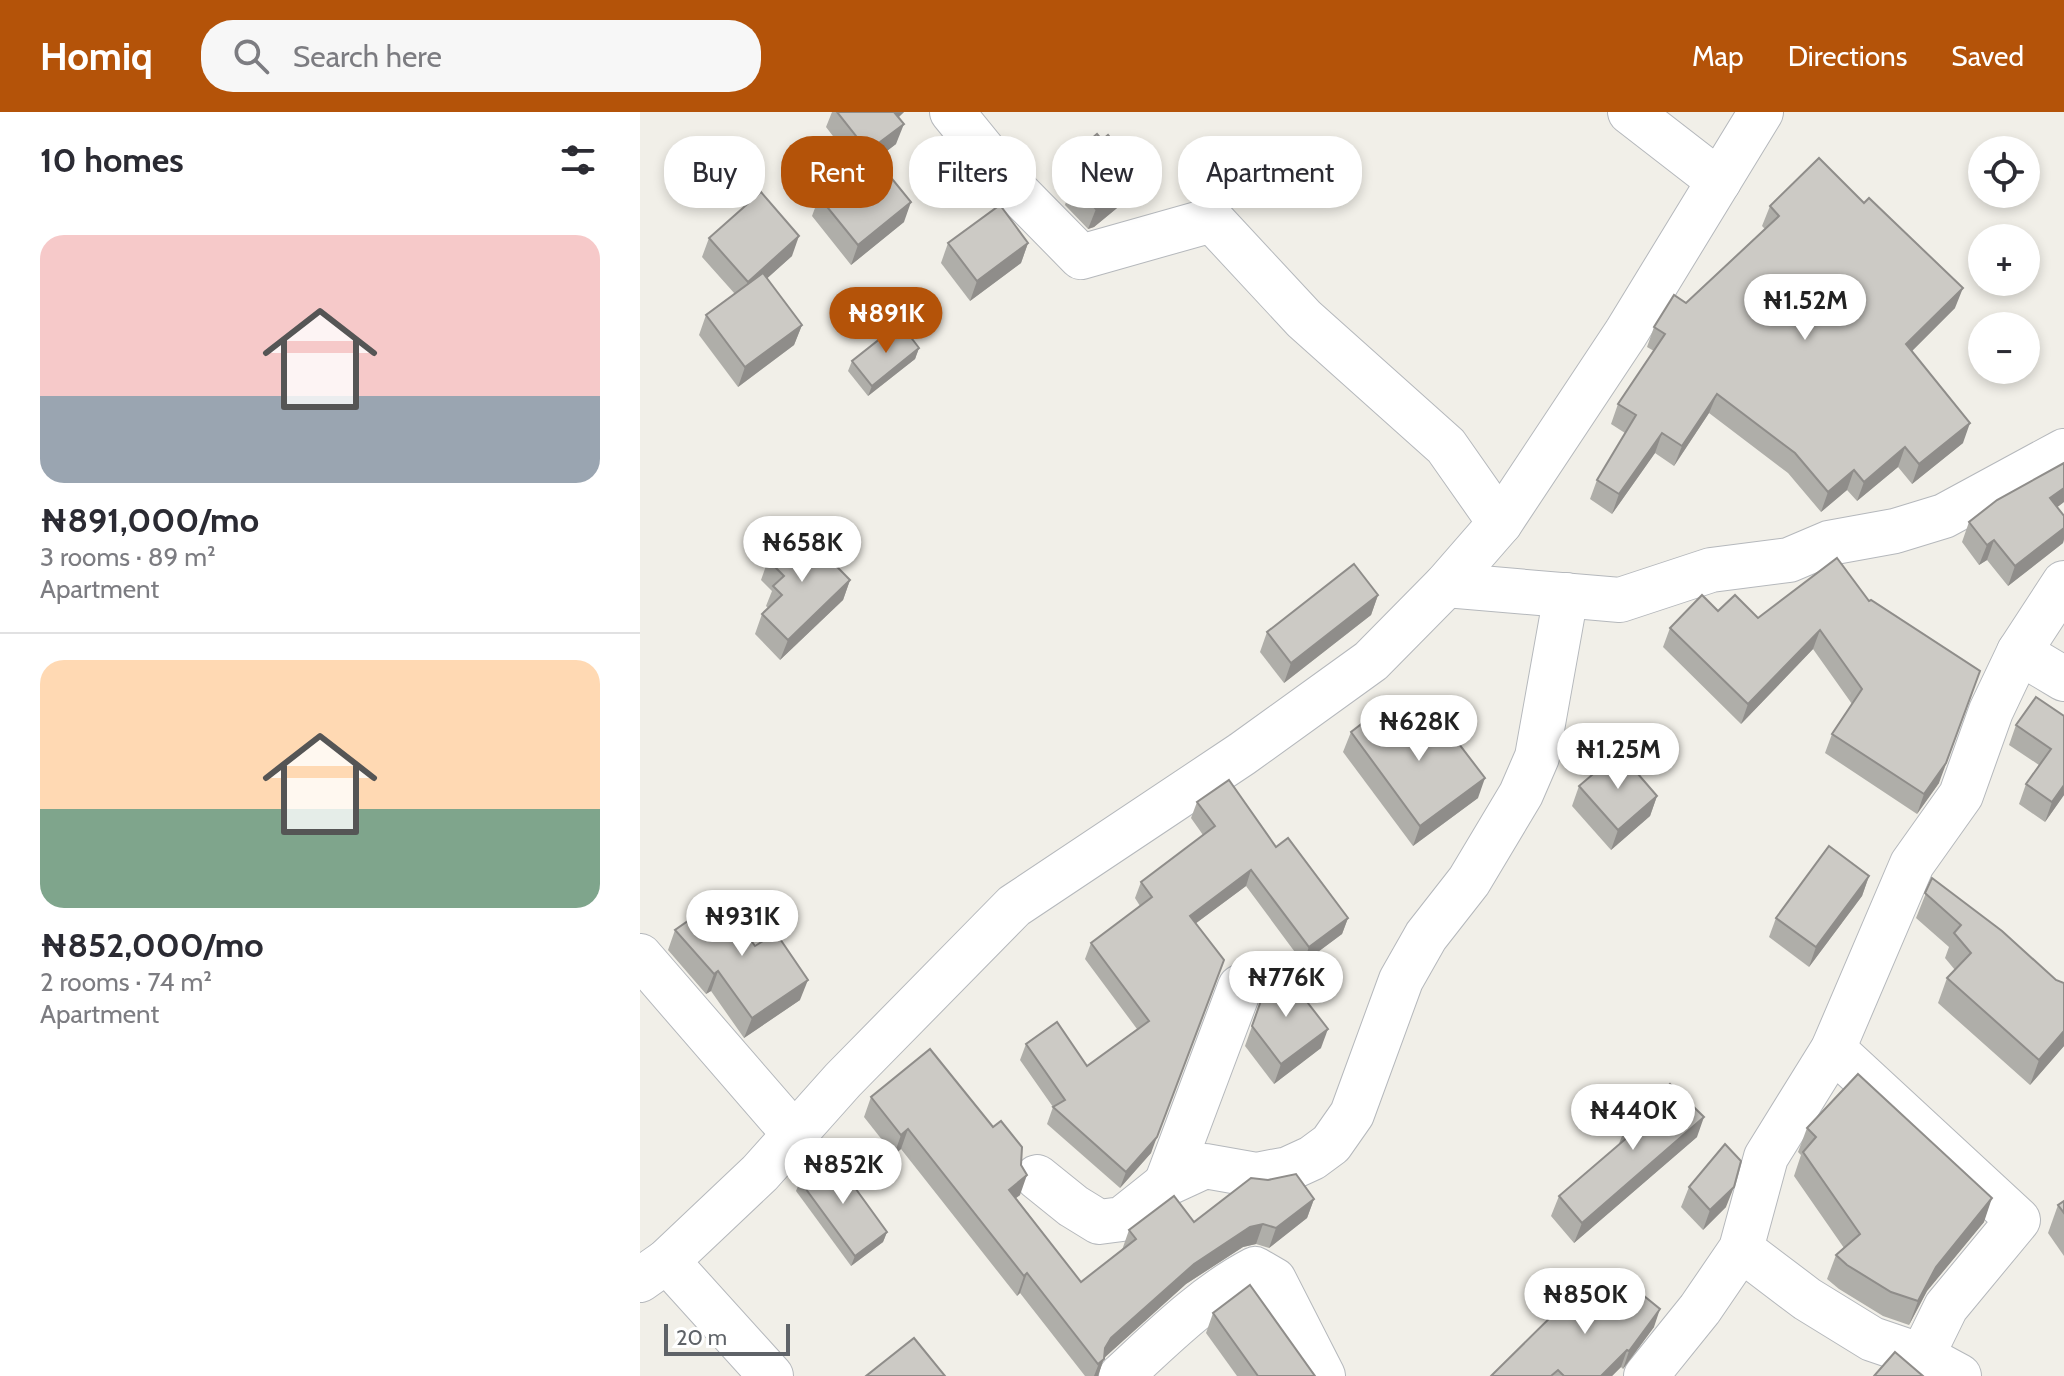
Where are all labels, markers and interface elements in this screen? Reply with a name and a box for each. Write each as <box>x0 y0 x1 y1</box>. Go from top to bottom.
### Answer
search box <box>201 20 761 92</box>
text: Homiq <box>40 33 153 80</box>
icon: search <box>229 34 273 78</box>
text: Search here <box>293 38 442 75</box>
text: Map <box>1692 39 1744 73</box>
text: Directions <box>1788 39 1907 73</box>
text: Saved <box>1951 39 2024 73</box>
chip: Buy <box>664 136 765 208</box>
chip: Rent <box>781 136 893 208</box>
chip: Filters <box>909 136 1036 208</box>
chip: New <box>1052 136 1162 208</box>
chip: Apartment <box>1178 136 1362 208</box>
map controls <box>1968 136 2040 384</box>
button: locate <box>1968 136 2040 208</box>
icon: filters <box>556 138 600 182</box>
text: 10 homes <box>40 139 184 181</box>
button: + <box>1968 224 2040 296</box>
pin: ₦1.52M <box>1740 274 1870 342</box>
text: ₦1.52M <box>1762 284 1848 316</box>
icon: home <box>248 287 392 431</box>
pin: ₦891K <box>830 287 942 355</box>
text: ₦891K <box>847 297 925 329</box>
button: − <box>1968 312 2040 384</box>
text: ₦891,000/mo <box>40 499 259 541</box>
pin: ₦658K <box>746 516 858 584</box>
text: ₦658K <box>761 526 843 558</box>
text: 3 rooms · 89 m² <box>40 541 216 573</box>
text: Apartment <box>40 573 159 605</box>
pin: ₦628K <box>1363 695 1475 763</box>
text: ₦628K <box>1378 705 1460 737</box>
icon: home <box>248 712 392 856</box>
pin: ₦1.25M <box>1553 723 1683 791</box>
text: ₦1.25M <box>1575 733 1661 765</box>
pin: ₦931K <box>686 890 798 958</box>
text: ₦931K <box>704 900 780 932</box>
text: ₦852,000/mo <box>40 924 264 966</box>
pin: ₦776K <box>1230 951 1342 1019</box>
text: ₦776K <box>1247 961 1325 993</box>
text: 2 rooms · 74 m² <box>40 966 212 998</box>
text: Apartment <box>40 998 159 1030</box>
pin: ₦440K <box>1577 1084 1689 1152</box>
text: ₦440K <box>1589 1094 1677 1126</box>
pin: ₦852K <box>787 1138 899 1206</box>
text: ₦852K <box>803 1148 883 1180</box>
pin: ₦850K <box>1529 1268 1641 1336</box>
text: ₦850K <box>1542 1278 1628 1310</box>
scale bar <box>664 1320 790 1356</box>
text: 20 m <box>676 1324 727 1351</box>

